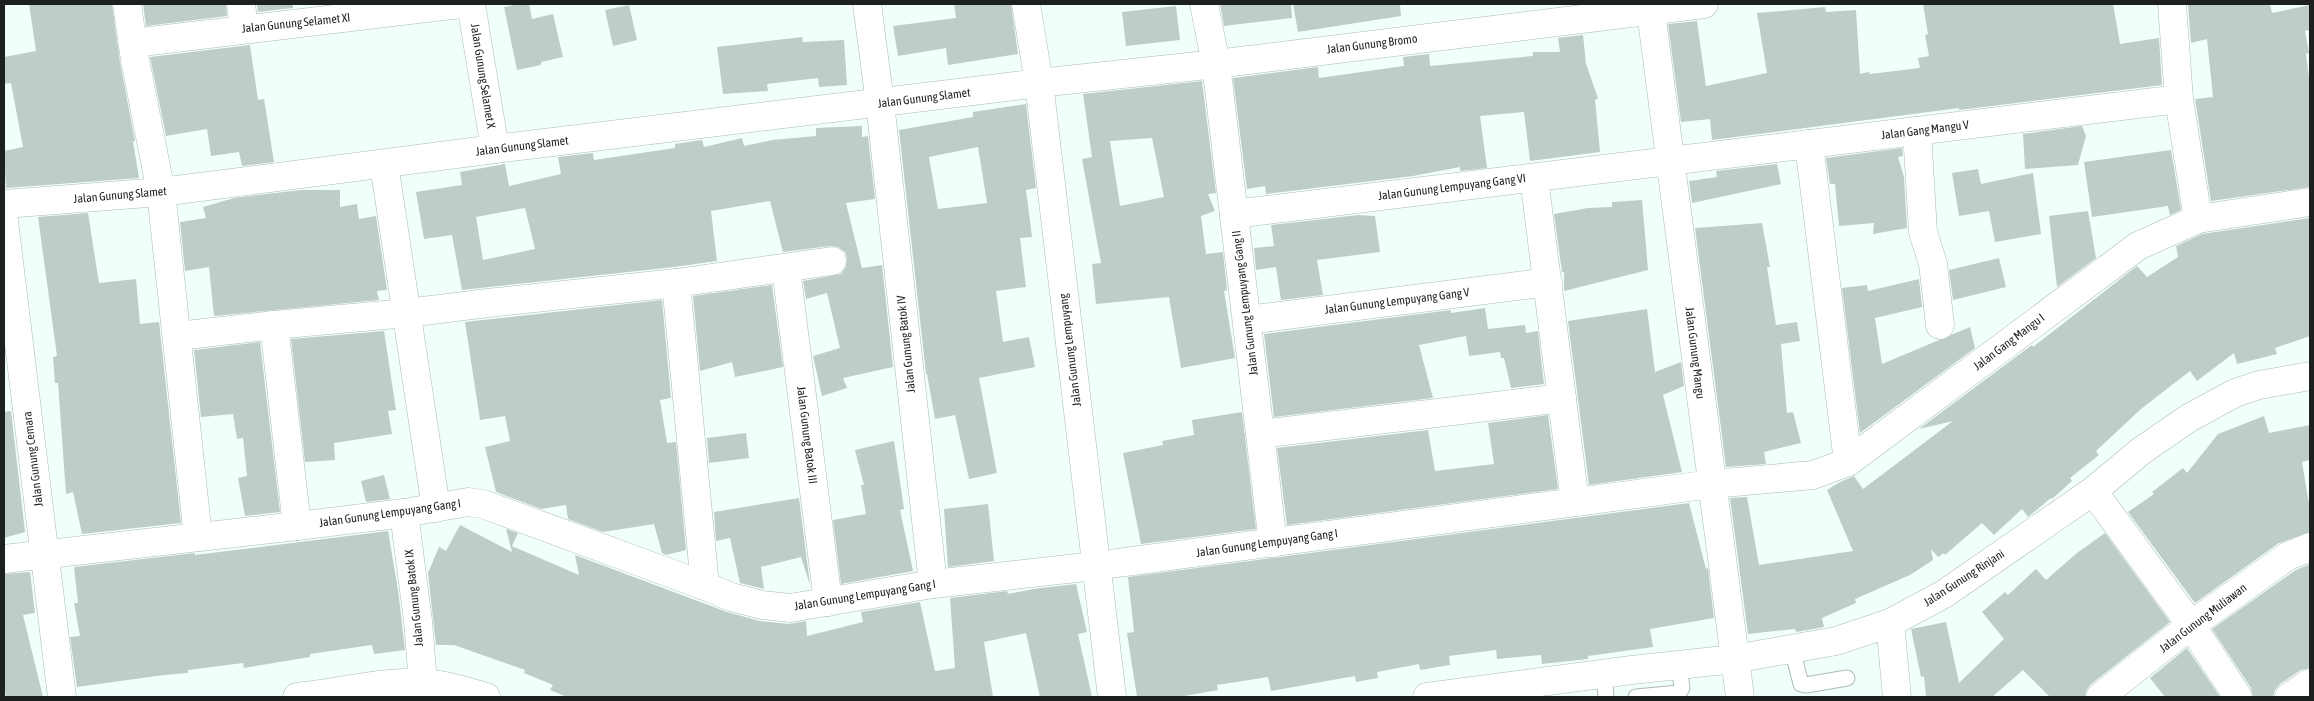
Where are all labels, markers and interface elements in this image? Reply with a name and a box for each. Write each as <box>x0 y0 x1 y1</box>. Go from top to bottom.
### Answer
street label: Jalan Gunung Selamet XI <box>241 10 351 36</box>
street label: Jalan Gunung Selamet X <box>468 23 498 130</box>
street label: Jalan Gunung Bromo <box>1326 31 1418 57</box>
street label: Jalan Gunung Slamet <box>877 85 972 111</box>
street label: Jalan Gang Mangu V <box>1880 118 1970 142</box>
street label: Jalan Gunung Slamet <box>475 133 570 159</box>
street label: Jalan Gunung Lempuyang Gang VI <box>1377 171 1527 203</box>
street label: Jalan Gunung Slamet <box>73 184 168 206</box>
street label: Jalan Gunung Lempuyang Gang II <box>1229 230 1261 376</box>
street label: Jalan Gunung Lempuyang Gang V <box>1324 285 1470 317</box>
street label: Jalan Gunung Lempuyang <box>1056 292 1084 407</box>
street label: Jalan Gunung Batok IV <box>894 294 918 394</box>
street label: Jalan Gunung Mangu <box>1682 306 1708 400</box>
street label: Jalan Gang Mangu I <box>1971 311 2047 373</box>
street label: Jalan Gunung Batok III <box>794 385 820 485</box>
street label: Jalan Gunung Cemara <box>20 411 46 507</box>
street label: Jalan Gunung Lempuyang Gang I <box>318 496 462 530</box>
street label: Jalan Gunung Lempuyang Gang I <box>1195 526 1339 560</box>
street label: Jalan Gunung Rinjani <box>1921 547 2007 609</box>
street label: Jalan Gunung Batok IX <box>402 548 426 647</box>
street label: Jalan Gunung Lempuyang Gang I <box>793 577 937 613</box>
street label: Jalan Gunung Muliawan <box>2157 581 2249 655</box>

